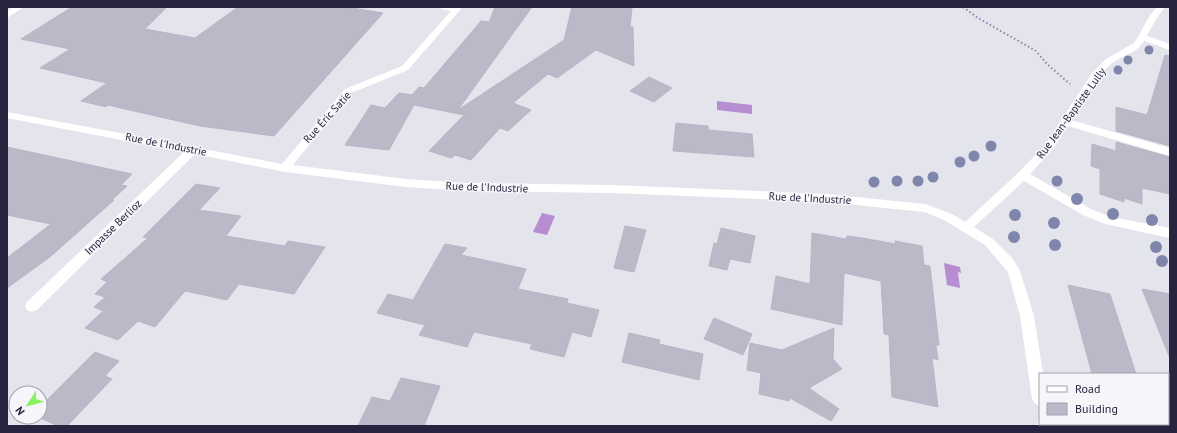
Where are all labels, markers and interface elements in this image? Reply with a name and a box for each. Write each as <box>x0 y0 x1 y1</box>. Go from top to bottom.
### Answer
street label: Rue Jean-Baptiste Lully <box>1033 64 1109 161</box>
street label: Rue Éric Satie <box>300 88 354 146</box>
street label: Rue de l'Industrie <box>124 129 208 159</box>
street label: Rue de l'Industrie <box>445 179 529 195</box>
street label: Rue de l'Industrie <box>768 189 852 207</box>
street label: Impasse Berlioz <box>82 196 144 258</box>
legend <box>1039 373 1169 425</box>
text: Road <box>1075 381 1100 396</box>
north arrow <box>8 385 48 425</box>
text: Building <box>1075 401 1118 416</box>
text: N <box>12 404 28 418</box>

